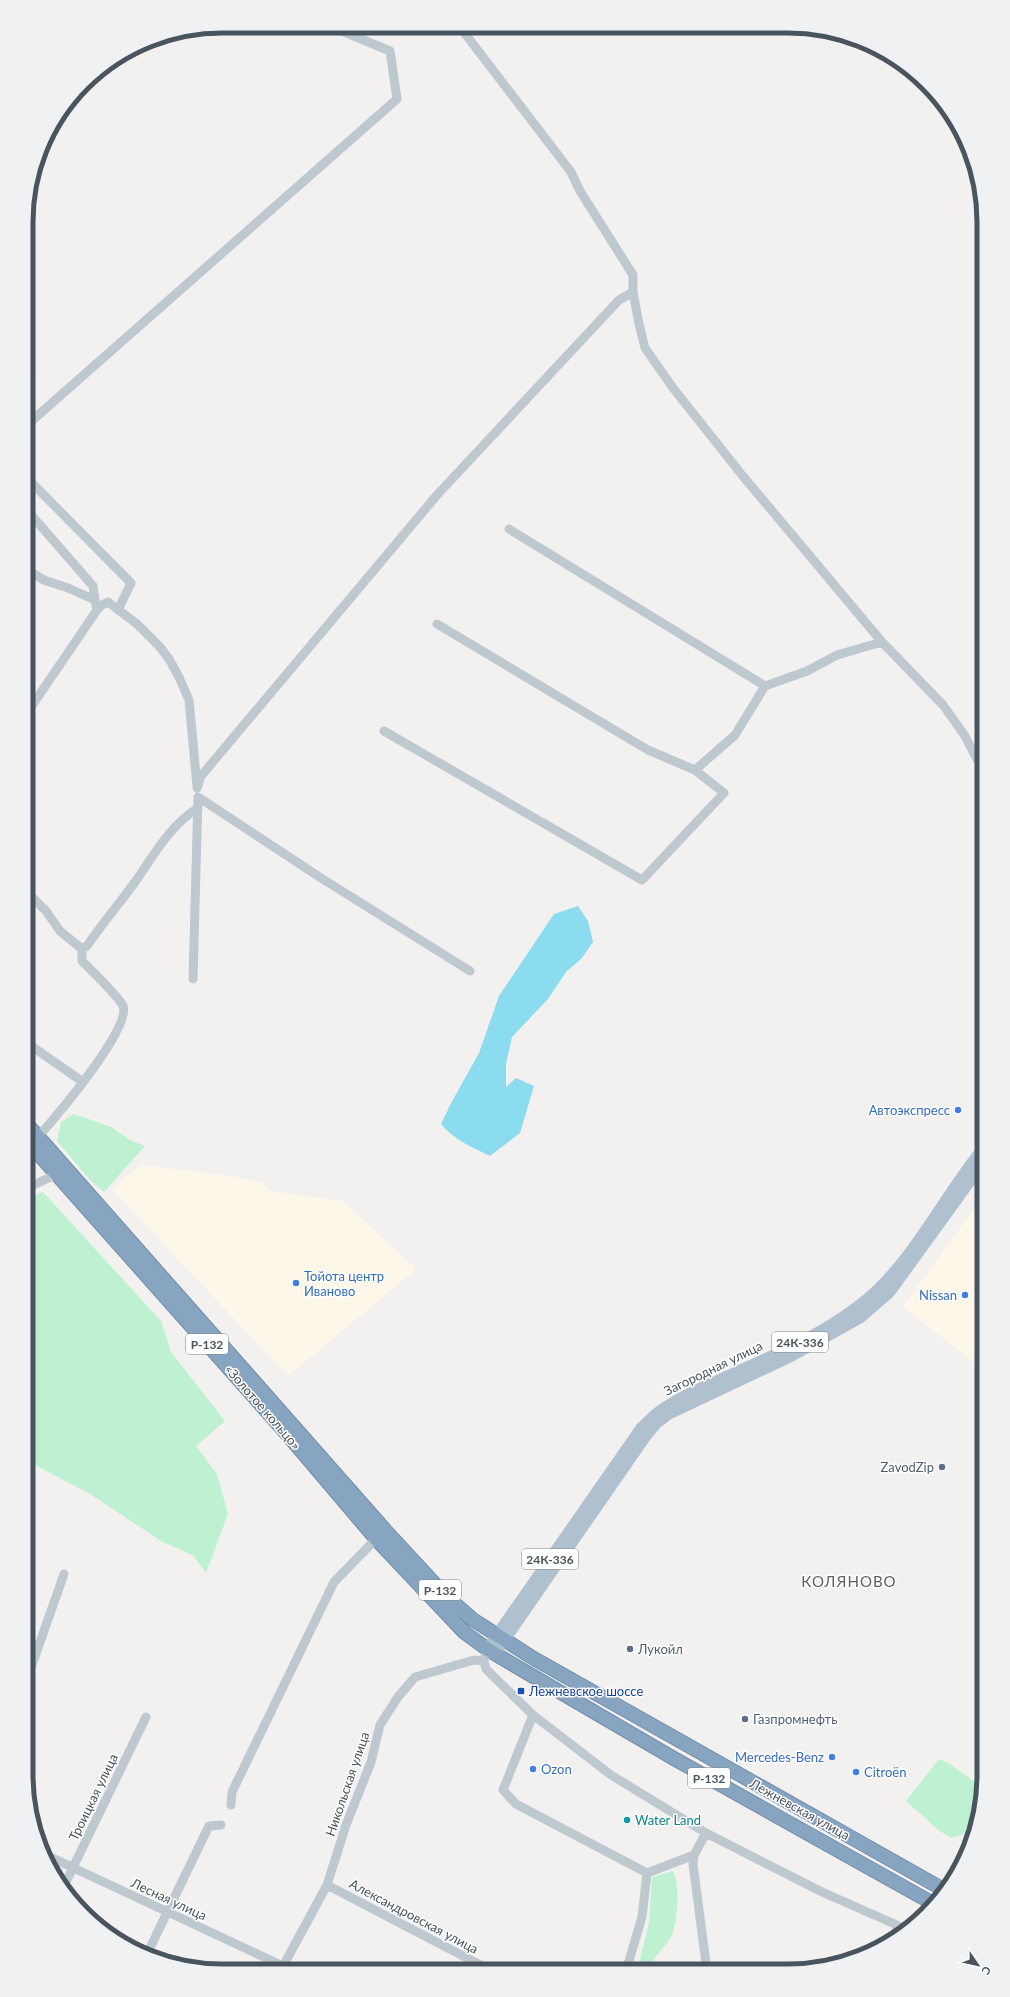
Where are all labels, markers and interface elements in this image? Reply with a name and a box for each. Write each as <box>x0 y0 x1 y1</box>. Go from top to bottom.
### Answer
place label: Автоэкспресс <box>869 1102 950 1118</box>
marker: Автоэкспресс <box>953 1105 963 1115</box>
place label: Тойота центр Иваново <box>304 1268 384 1299</box>
marker: Тойота центр Иваново <box>291 1278 301 1288</box>
place label: Nissan <box>919 1287 957 1303</box>
marker: Nissan <box>960 1290 970 1300</box>
road number: 24К-336 <box>772 1332 828 1352</box>
road number: Р-132 <box>186 1334 228 1354</box>
street label: Загородная улица <box>661 1337 765 1399</box>
street label: «Золотое кольцо» <box>222 1361 304 1453</box>
place label: ZavodZip <box>881 1459 934 1475</box>
marker: ZavodZip <box>937 1462 947 1472</box>
road number: 24К-336 <box>522 1549 578 1569</box>
district label: КОЛЯНОВО <box>801 1572 897 1590</box>
road number: Р-132 <box>419 1580 461 1600</box>
place label: Лукойл <box>637 1641 683 1657</box>
marker: Лукойл <box>625 1644 635 1654</box>
place label: Лежневское шоссе <box>528 1683 643 1699</box>
marker: Лежневское шоссе <box>516 1686 526 1696</box>
place label: Газпромнефть <box>753 1711 837 1727</box>
marker: Газпромнефть <box>740 1714 750 1724</box>
street label: Никольская улица <box>322 1730 372 1838</box>
place label: Mercedes-Benz <box>735 1749 824 1765</box>
street label: Троицкая улица <box>65 1751 121 1843</box>
marker: Mercedes-Benz <box>827 1752 837 1762</box>
place label: Ozon <box>541 1761 572 1777</box>
marker: Ozon <box>528 1764 538 1774</box>
place label: Citroën <box>864 1764 906 1780</box>
marker: Citroën <box>851 1767 861 1777</box>
road number: Р-132 <box>688 1768 730 1788</box>
street label: Лежневская улица <box>746 1774 853 1843</box>
place label: Water Land <box>635 1812 701 1828</box>
marker: Water Land <box>622 1815 632 1825</box>
street label: Лесная улица <box>128 1874 209 1923</box>
street label: Александровская улица <box>347 1875 481 1957</box>
north arrow <box>958 1945 998 1985</box>
text: С <box>979 1964 994 1978</box>

